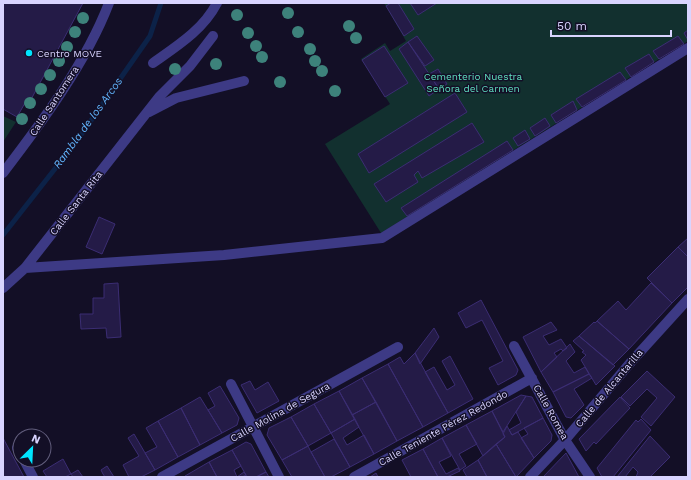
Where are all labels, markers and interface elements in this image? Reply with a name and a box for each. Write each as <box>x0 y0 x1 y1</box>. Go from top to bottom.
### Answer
scale bar <box>551 12 671 38</box>
text: 50 m <box>557 19 587 33</box>
marker: Centro MOVE <box>24 48 34 58</box>
place label: Centro MOVE <box>37 48 102 59</box>
street label: Calle Santomera <box>27 64 81 138</box>
park label: Cementerio Nuestra Señora del Carmen <box>424 71 523 94</box>
water label: Rambla de los Arcos <box>51 75 125 171</box>
street label: Calle Santa Rita <box>48 169 105 237</box>
street label: Calle de Alcantarilla <box>573 347 645 429</box>
street label: Calle Molina de Segura <box>228 380 332 444</box>
street label: Calle Romea <box>531 383 571 442</box>
street label: Calle Teniente Pérez Redondo <box>377 388 509 468</box>
north arrow <box>12 428 52 468</box>
text: N <box>29 432 42 447</box>

